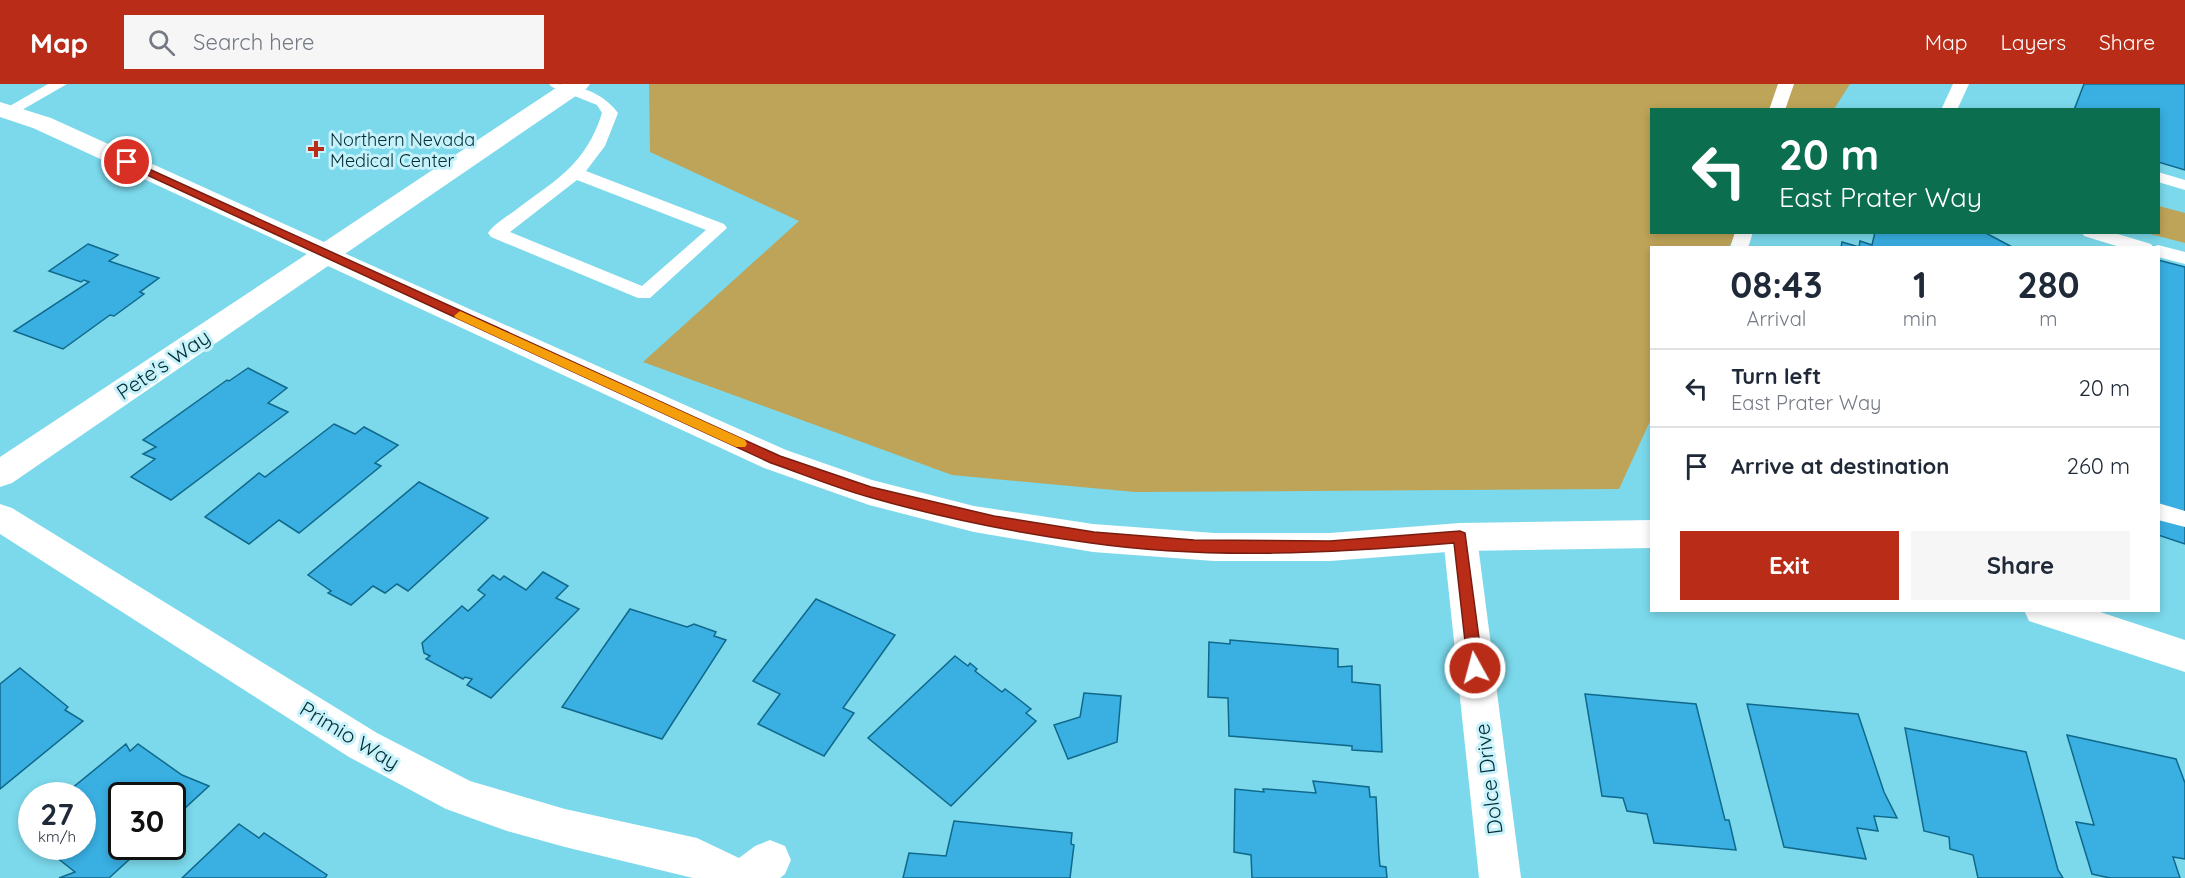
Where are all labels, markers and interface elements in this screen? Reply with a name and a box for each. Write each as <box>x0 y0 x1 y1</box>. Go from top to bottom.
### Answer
search box <box>124 15 544 69</box>
text: Map <box>30 25 88 60</box>
icon: search <box>145 26 178 59</box>
text: Search here <box>193 28 315 56</box>
text: Map <box>1925 29 1968 55</box>
text: Layers <box>2001 29 2066 55</box>
text: Share <box>2099 29 2155 55</box>
place label: Northern Nevada Medical Center <box>330 128 475 172</box>
text: 20 m <box>1779 128 1879 181</box>
icon: left <box>1680 132 1758 210</box>
pin <box>101 136 152 187</box>
marker: Northern Nevada Medical Center <box>307 140 325 158</box>
icon: arrive <box>110 145 143 178</box>
text: East Prater Way <box>1779 180 1982 214</box>
text: 08:43 <box>1730 262 1823 307</box>
text: 1 <box>1913 262 1927 307</box>
text: 280 <box>2017 262 2080 307</box>
text: Arrival <box>1746 306 1806 331</box>
text: min <box>1903 306 1937 331</box>
text: m <box>2039 306 2058 331</box>
street label: Pete's Way <box>111 323 215 405</box>
text: Turn left <box>1731 362 1821 390</box>
icon: left <box>1680 372 1713 405</box>
text: 20 m <box>2079 374 2130 402</box>
text: East Prater Way <box>1731 390 1881 415</box>
icon: arrive <box>1680 450 1713 483</box>
text: Arrive at destination <box>1731 452 1949 480</box>
text: 260 m <box>2067 452 2130 480</box>
button: Exit <box>1680 531 1899 600</box>
button: Share <box>1911 531 2130 600</box>
position arrow <box>1443 636 1507 700</box>
street label: Primio Way <box>295 695 405 775</box>
street label: Dolce Drive <box>1468 722 1508 836</box>
speed limit sign: 30 <box>108 782 186 860</box>
text: 27 <box>40 795 74 833</box>
text: km/h <box>38 827 76 846</box>

